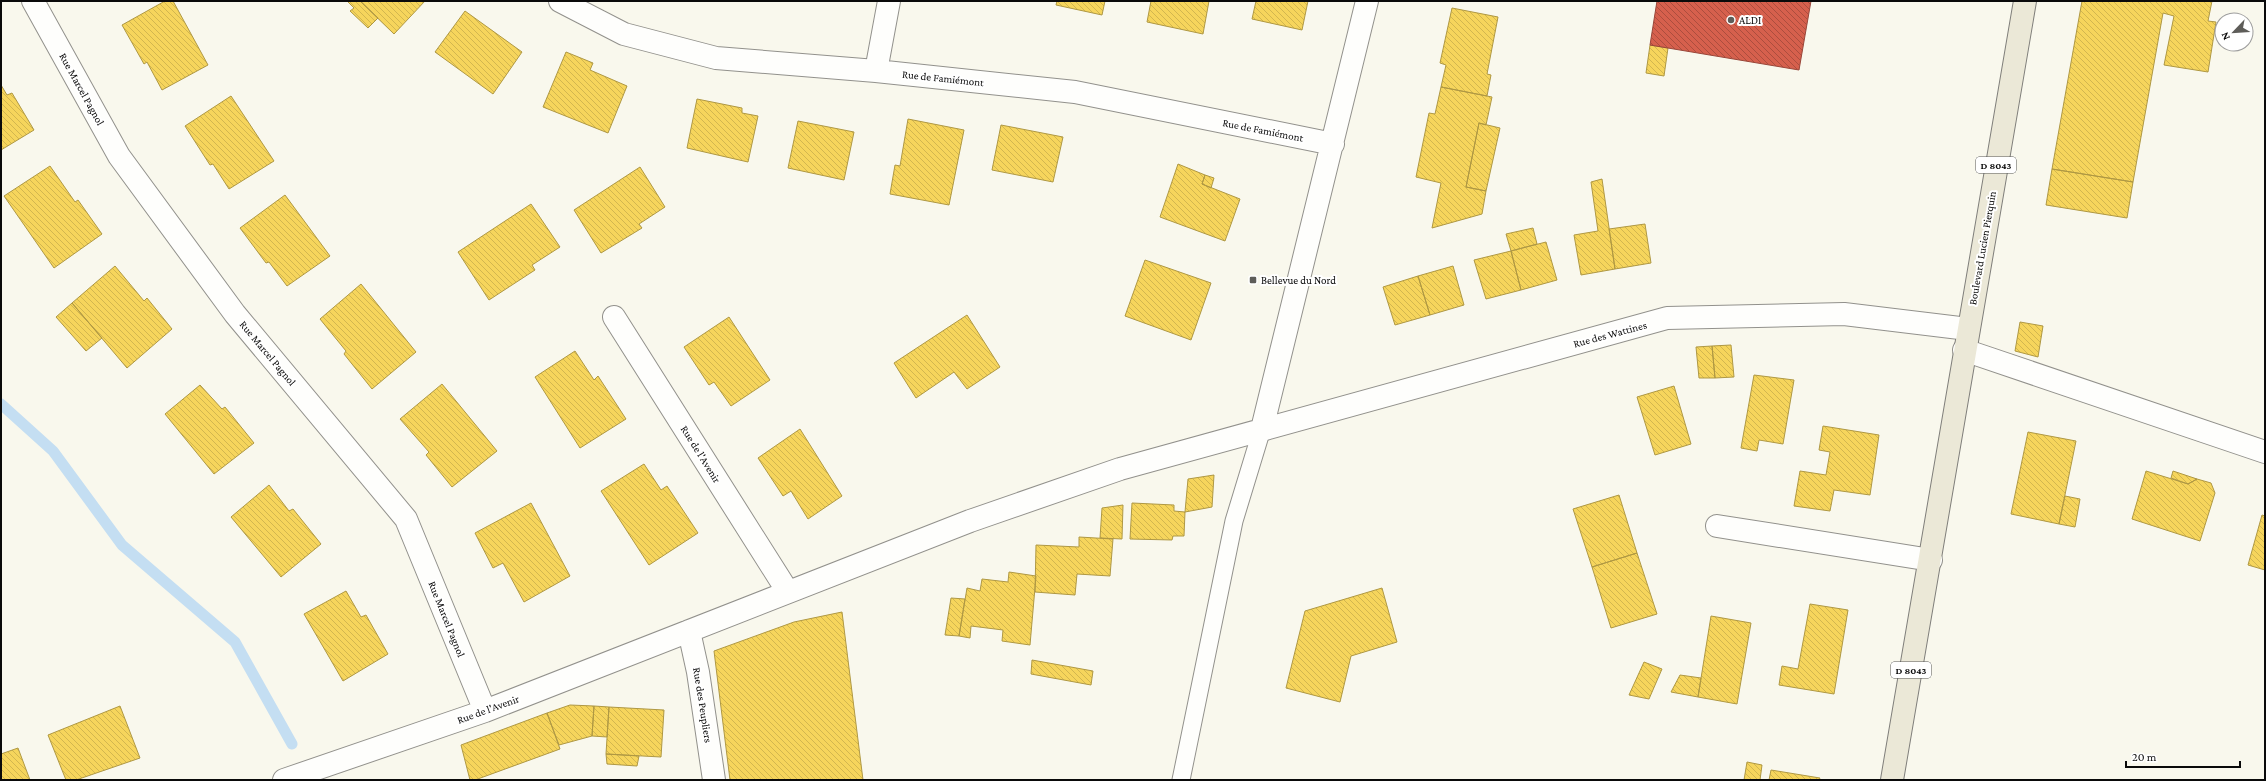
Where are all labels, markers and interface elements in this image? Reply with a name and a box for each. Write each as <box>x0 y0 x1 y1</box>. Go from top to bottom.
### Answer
north arrow <box>2214 12 2254 52</box>
place label: ALDI <box>1739 14 1761 26</box>
marker: ALDI <box>1726 15 1736 25</box>
text: N <box>2218 30 2232 42</box>
street label: Rue Marcel Pagnol <box>56 51 107 128</box>
street label: Rue de Famiémont <box>902 68 985 88</box>
street label: Rue de Famiémont <box>1222 116 1305 144</box>
road number: D 8043 <box>1976 157 2016 173</box>
street label: Boulevard Lucien Pierquin <box>1966 190 1999 306</box>
place label: Bellevue du Nord <box>1261 274 1336 286</box>
marker: Bellevue du Nord <box>1248 275 1258 285</box>
street label: Rue Marcel Pagnol <box>237 318 299 389</box>
street label: Rue des Wattines <box>1572 318 1648 350</box>
street label: Rue de l'Avenir <box>679 423 723 485</box>
street label: Rue Marcel Pagnol <box>425 579 468 659</box>
road number: D 8043 <box>1891 662 1931 678</box>
street label: Rue des Peupliers <box>690 666 715 744</box>
street label: Rue de l'Avenir <box>455 692 521 726</box>
scale bar <box>2126 743 2240 769</box>
text: 20 m <box>2132 750 2157 764</box>

